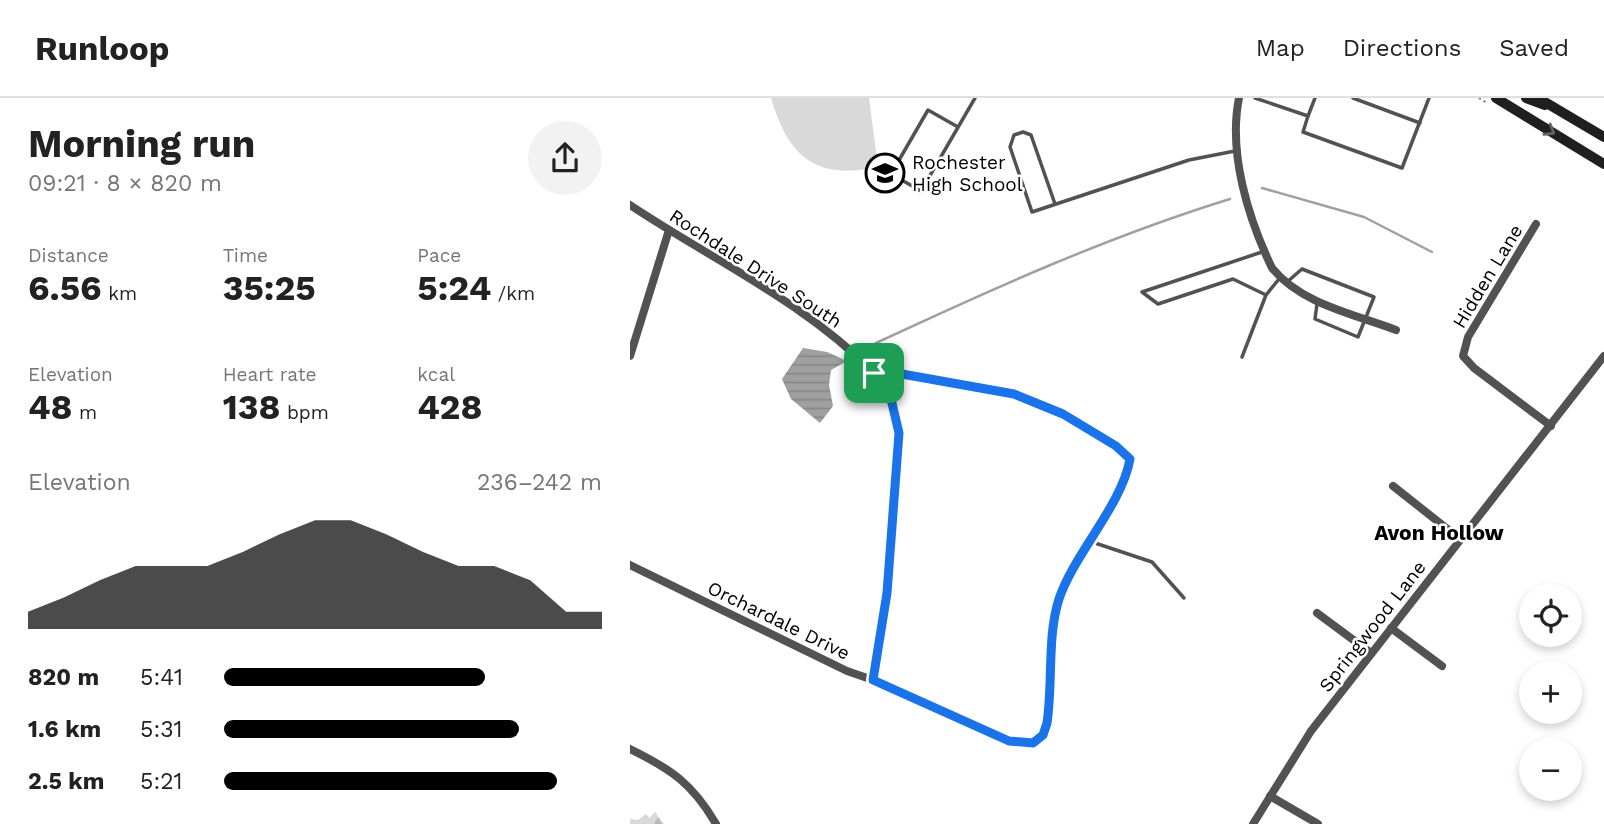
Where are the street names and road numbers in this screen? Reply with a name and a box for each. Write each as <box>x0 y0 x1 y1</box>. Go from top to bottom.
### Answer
street label: Rochdale Drive South <box>665 204 846 333</box>
street label: Hidden Lane <box>1447 220 1527 332</box>
street label: Springwood Lane <box>1314 556 1431 696</box>
street label: Orchardale Drive <box>704 576 854 665</box>

